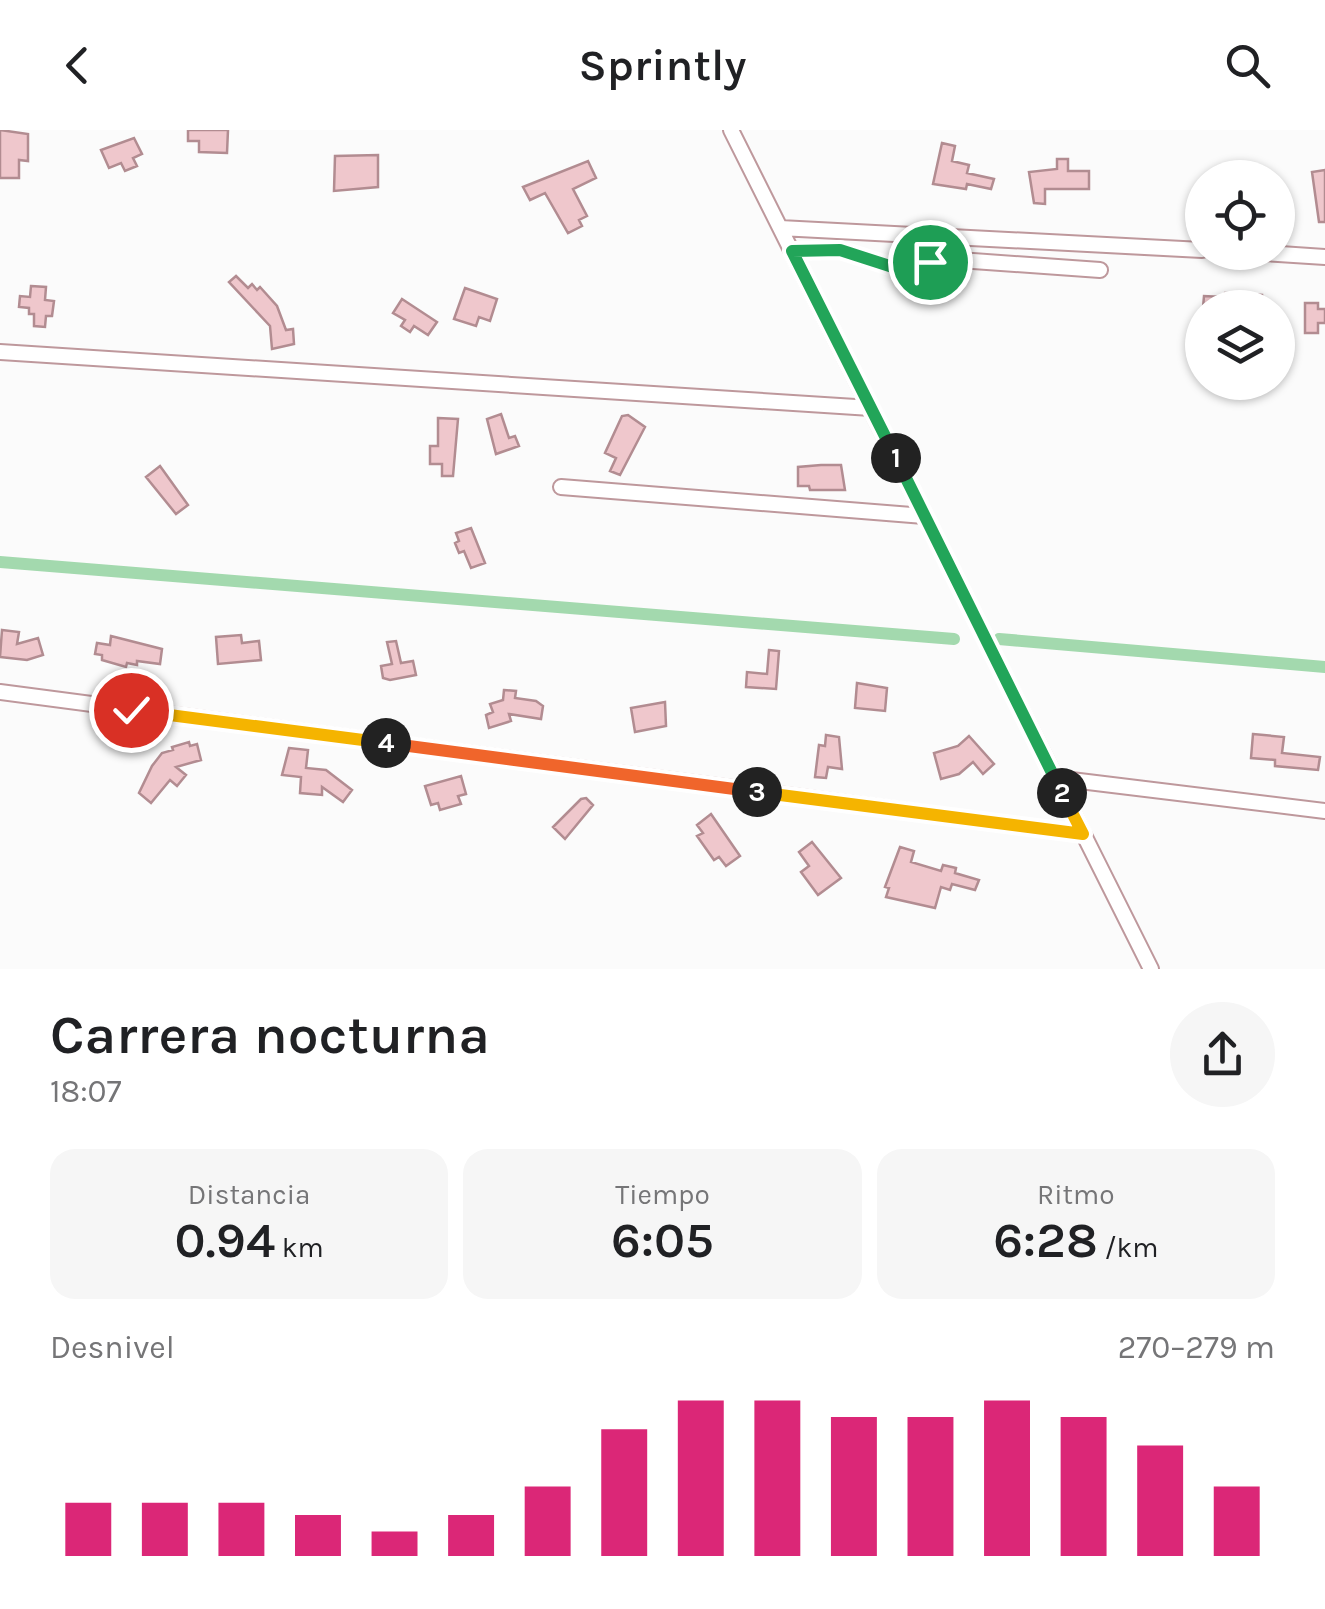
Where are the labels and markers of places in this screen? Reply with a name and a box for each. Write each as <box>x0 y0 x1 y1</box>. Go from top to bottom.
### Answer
pin <box>888 220 973 305</box>
pin: 1 <box>871 433 921 483</box>
pin <box>89 668 174 753</box>
pin: 4 <box>361 718 411 768</box>
pin: 3 <box>732 767 782 817</box>
pin: 2 <box>1037 768 1087 818</box>

